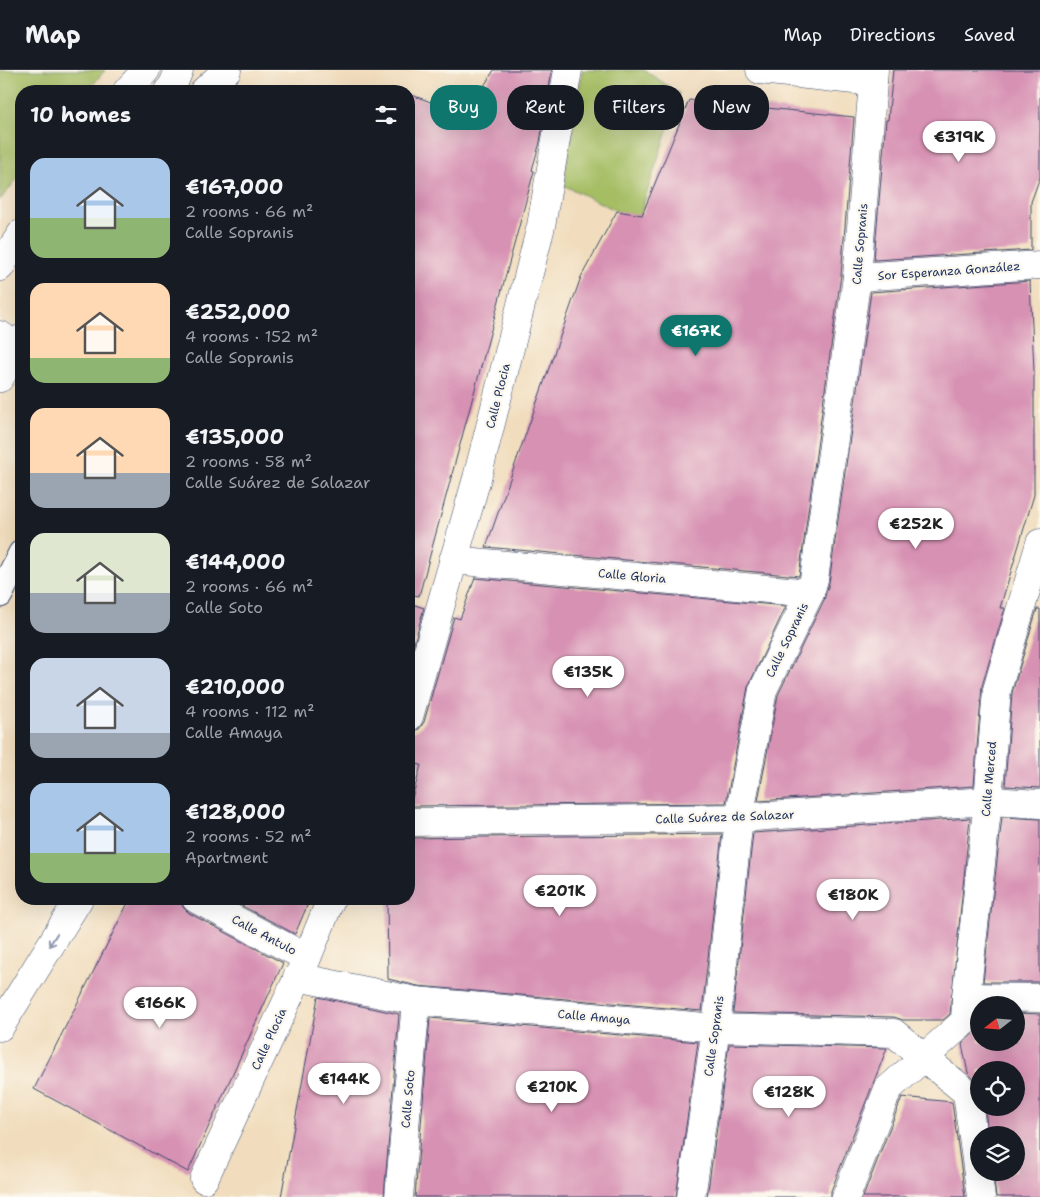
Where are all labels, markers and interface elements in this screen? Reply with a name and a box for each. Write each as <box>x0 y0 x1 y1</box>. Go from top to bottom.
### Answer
text: Map <box>25 19 81 51</box>
text: Map <box>784 23 822 47</box>
text: Directions <box>850 23 936 47</box>
text: Saved <box>964 23 1015 47</box>
chip: Buy <box>430 85 497 130</box>
chip: Rent <box>507 85 584 130</box>
chip: Filters <box>594 85 684 130</box>
chip: New <box>694 85 769 130</box>
text: 10 homes <box>30 101 131 129</box>
icon: filters <box>372 101 400 129</box>
pin: €319K <box>924 121 994 163</box>
text: €319K <box>934 126 984 147</box>
text: €167,000 <box>185 173 284 201</box>
icon: home <box>70 178 130 238</box>
text: 2 rooms · 66 m² <box>185 201 313 222</box>
street label: Calle Sopranis <box>848 203 872 285</box>
text: Calle Sopranis <box>185 222 294 243</box>
street label: Sor Esperanza González <box>877 258 1021 284</box>
text: €252,000 <box>185 298 291 326</box>
icon: home <box>70 303 130 363</box>
pin: €167K <box>661 314 731 357</box>
text: €167K <box>671 320 721 341</box>
text: 4 rooms · 152 m² <box>185 326 318 347</box>
text: Calle Sopranis <box>185 347 294 368</box>
street label: Calle Plocia <box>482 361 514 430</box>
text: €135,000 <box>185 423 284 451</box>
icon: home <box>70 428 130 488</box>
text: 2 rooms · 58 m² <box>185 451 312 472</box>
text: Calle Suárez de Salazar <box>185 472 371 493</box>
pin: €252K <box>881 508 951 550</box>
text: €252K <box>889 513 943 534</box>
text: €144,000 <box>185 548 285 576</box>
icon: home <box>70 553 130 613</box>
street label: Calle Gloria <box>597 565 667 587</box>
text: 2 rooms · 66 m² <box>185 576 313 597</box>
text: Calle Soto <box>185 597 263 618</box>
street label: Calle Sopranis <box>762 600 812 680</box>
pin: €135K <box>553 656 623 698</box>
text: €135K <box>563 661 613 682</box>
text: €210,000 <box>185 673 285 701</box>
icon: home <box>70 678 130 738</box>
text: 4 rooms · 112 m² <box>185 701 315 722</box>
text: Calle Amaya <box>185 722 282 743</box>
street label: Calle Merced <box>978 740 1000 817</box>
text: €128,000 <box>185 798 286 826</box>
icon: home <box>70 803 130 863</box>
street label: Calle Suárez de Salazar <box>655 807 795 827</box>
text: 2 rooms · 52 m² <box>185 826 312 847</box>
text: Apartment <box>185 847 268 868</box>
pin: €201K <box>525 874 595 917</box>
pin: €180K <box>818 878 888 921</box>
text: €201K <box>534 880 586 901</box>
text: €180K <box>827 884 879 905</box>
street label: Calle Antulo <box>229 911 299 959</box>
one-way arrow <box>48 933 58 947</box>
pin: €166K <box>125 986 195 1029</box>
text: €166K <box>135 992 185 1013</box>
street label: Calle Sopranis <box>700 994 728 1078</box>
north arrow <box>970 996 1025 1051</box>
map controls <box>970 996 1025 1181</box>
street label: Calle Plocia <box>248 1005 291 1073</box>
street label: Calle Amaya <box>557 1006 632 1028</box>
button: locate <box>970 1061 1025 1116</box>
pin: €144K <box>309 1062 379 1105</box>
text: €144K <box>319 1068 369 1089</box>
street label: Calle Soto <box>397 1069 419 1129</box>
pin: €210K <box>517 1070 587 1113</box>
text: €210K <box>527 1076 577 1097</box>
pin: €128K <box>754 1076 824 1118</box>
text: €128K <box>764 1081 814 1102</box>
button: layers <box>970 1126 1025 1181</box>

